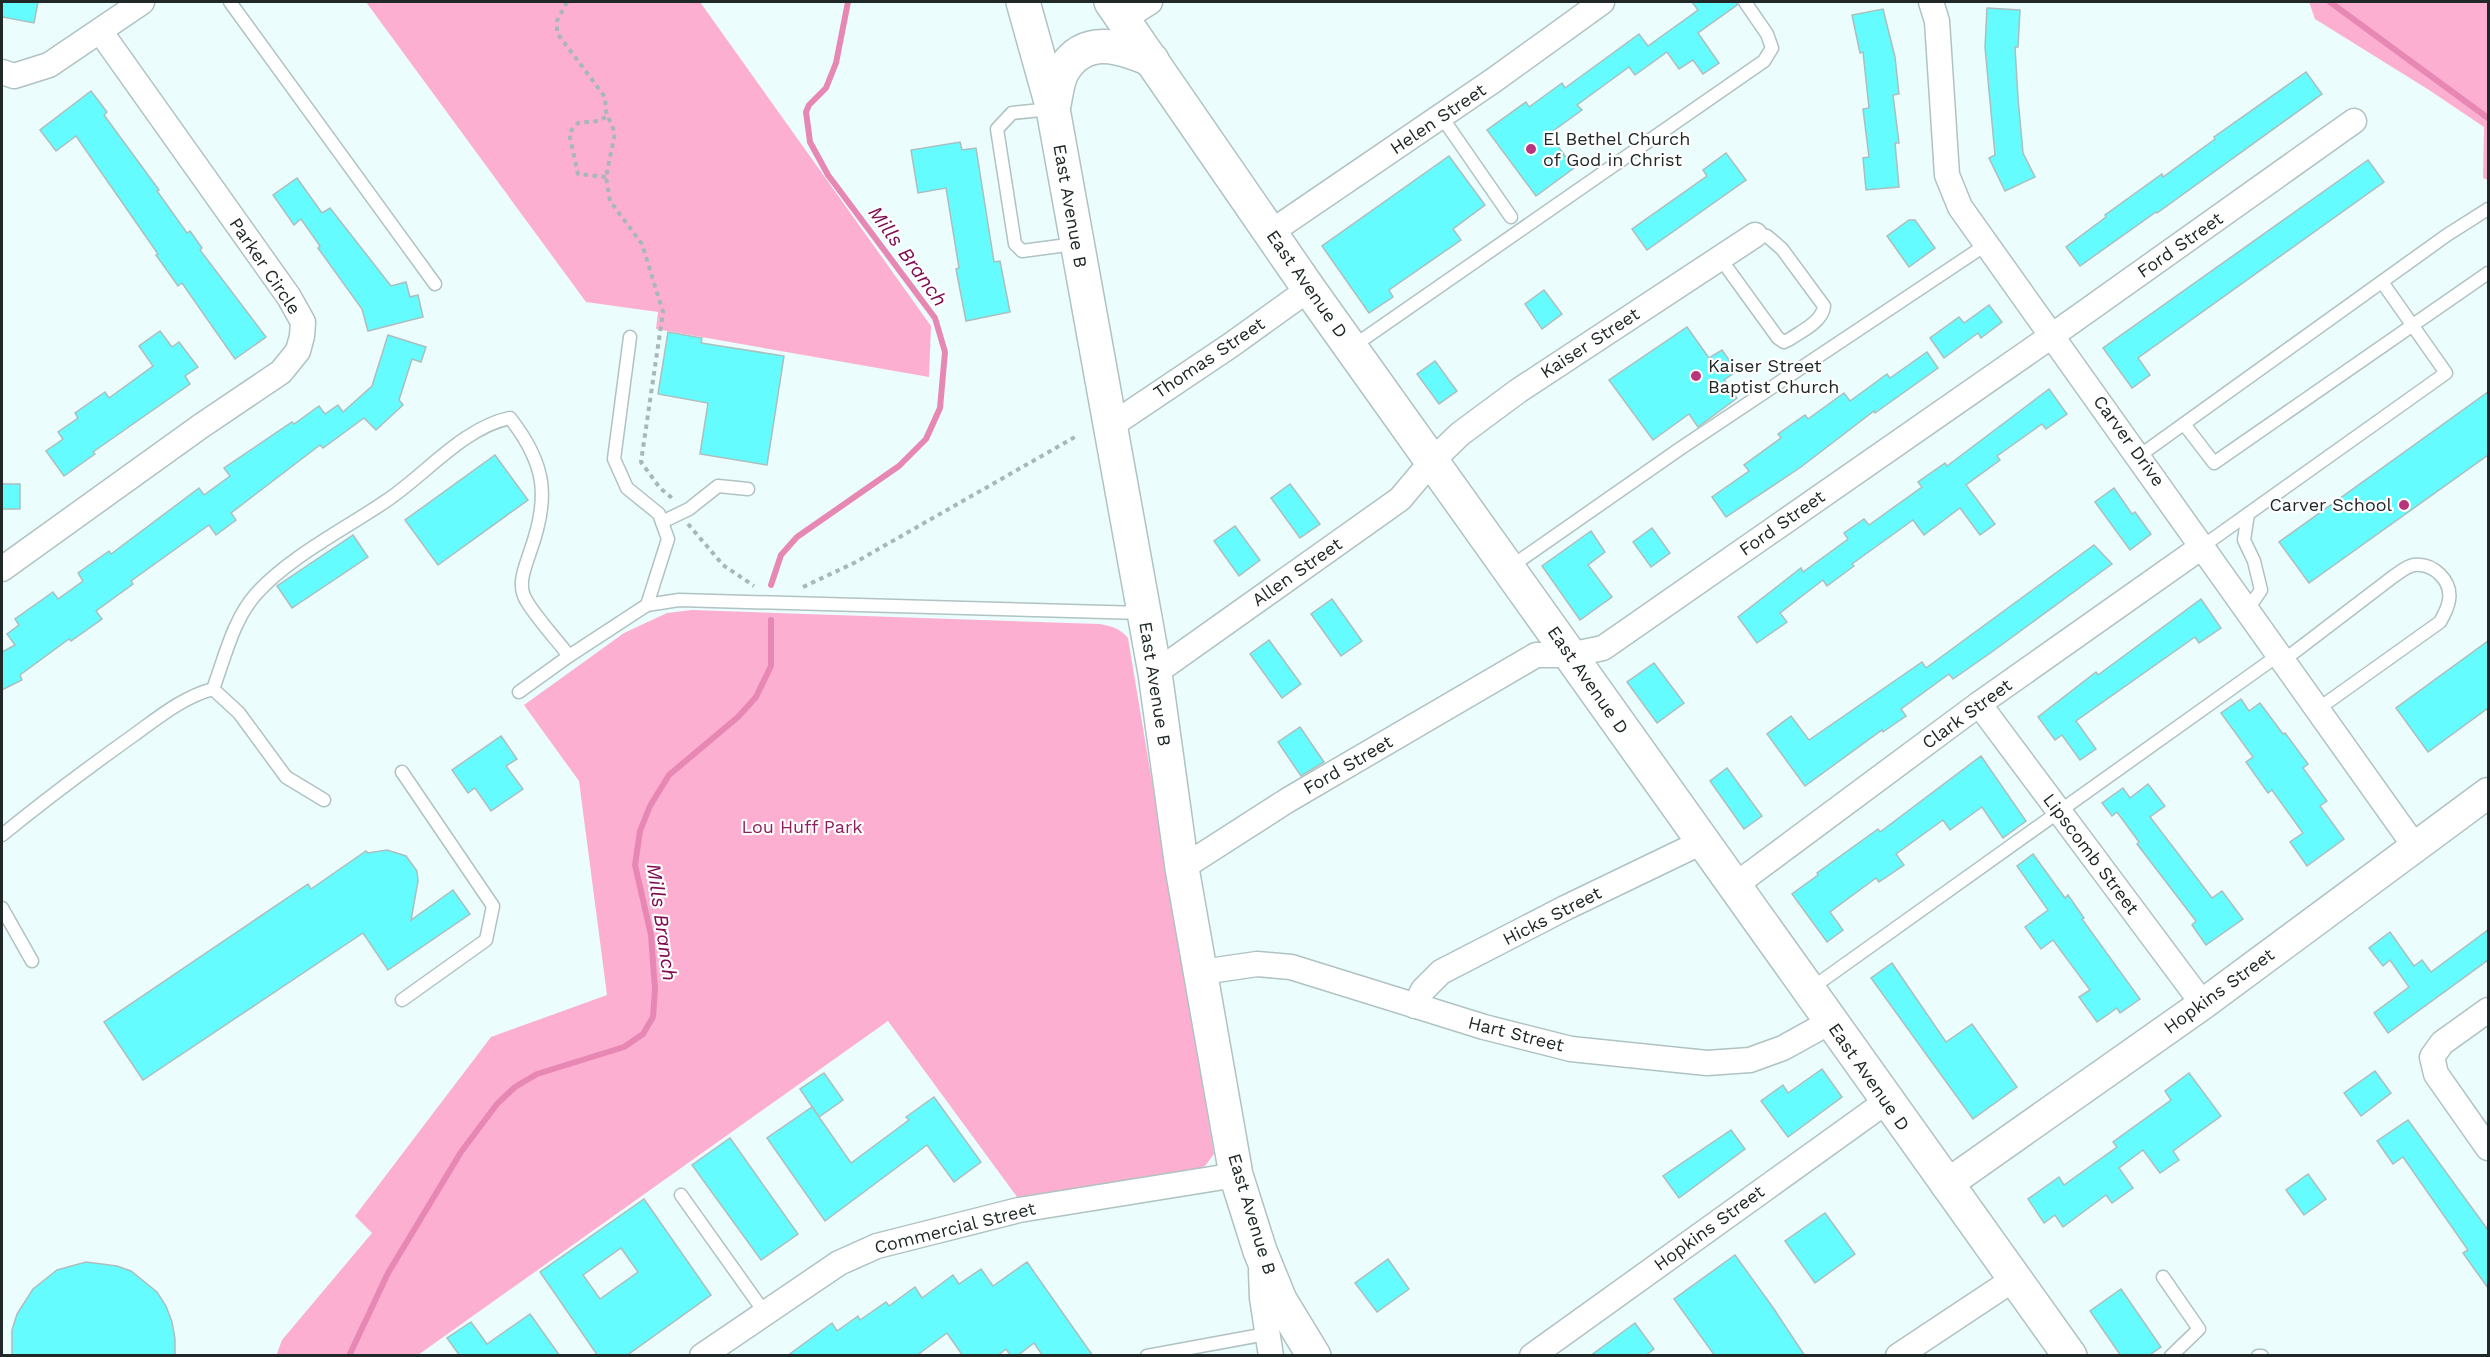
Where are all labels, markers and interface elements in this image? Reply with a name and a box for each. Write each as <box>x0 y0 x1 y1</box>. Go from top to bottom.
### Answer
street label: Helen Street <box>1386 79 1490 158</box>
place label: El Bethel Church of God in Christ <box>1543 128 1690 170</box>
street label: East Avenue B <box>1049 142 1092 270</box>
marker: El Bethel Church of God in Christ <box>1524 142 1538 156</box>
water label: Mills Branch <box>864 201 952 311</box>
street label: Ford Street <box>2133 207 2227 282</box>
street label: Parker Circle <box>225 213 305 318</box>
street label: East Avenue D <box>1262 226 1352 342</box>
street label: Kaiser Street <box>1536 303 1643 382</box>
street label: Thomas Street <box>1149 312 1269 403</box>
place label: Kaiser Street Baptist Church <box>1708 355 1839 397</box>
marker: Kaiser Street Baptist Church <box>1689 369 1703 383</box>
street label: Carver Drive <box>2089 391 2169 490</box>
street label: Ford Street <box>1735 485 1829 560</box>
place label: Carver School <box>2269 494 2392 515</box>
marker: Carver School <box>2397 498 2411 512</box>
street label: Allen Street <box>1248 533 1346 610</box>
street label: East Avenue B <box>1135 620 1176 748</box>
street label: East Avenue D <box>1543 622 1633 738</box>
street label: Clark Street <box>1918 674 2016 753</box>
street label: Ford Street <box>1299 730 1396 799</box>
street label: Lipscomb Street <box>2039 789 2144 919</box>
park label: Lou Huff Park <box>742 816 863 837</box>
water label: Mills Branch <box>642 862 682 982</box>
street label: Hicks Street <box>1499 882 1605 949</box>
street label: Hopkins Street <box>2160 943 2278 1038</box>
street label: Hart Street <box>1466 1011 1567 1056</box>
street label: East Avenue D <box>1824 1019 1914 1135</box>
street label: East Avenue B <box>1224 1151 1281 1277</box>
street label: Hopkins Street <box>1650 1180 1768 1275</box>
street label: Commercial Street <box>872 1197 1038 1258</box>

